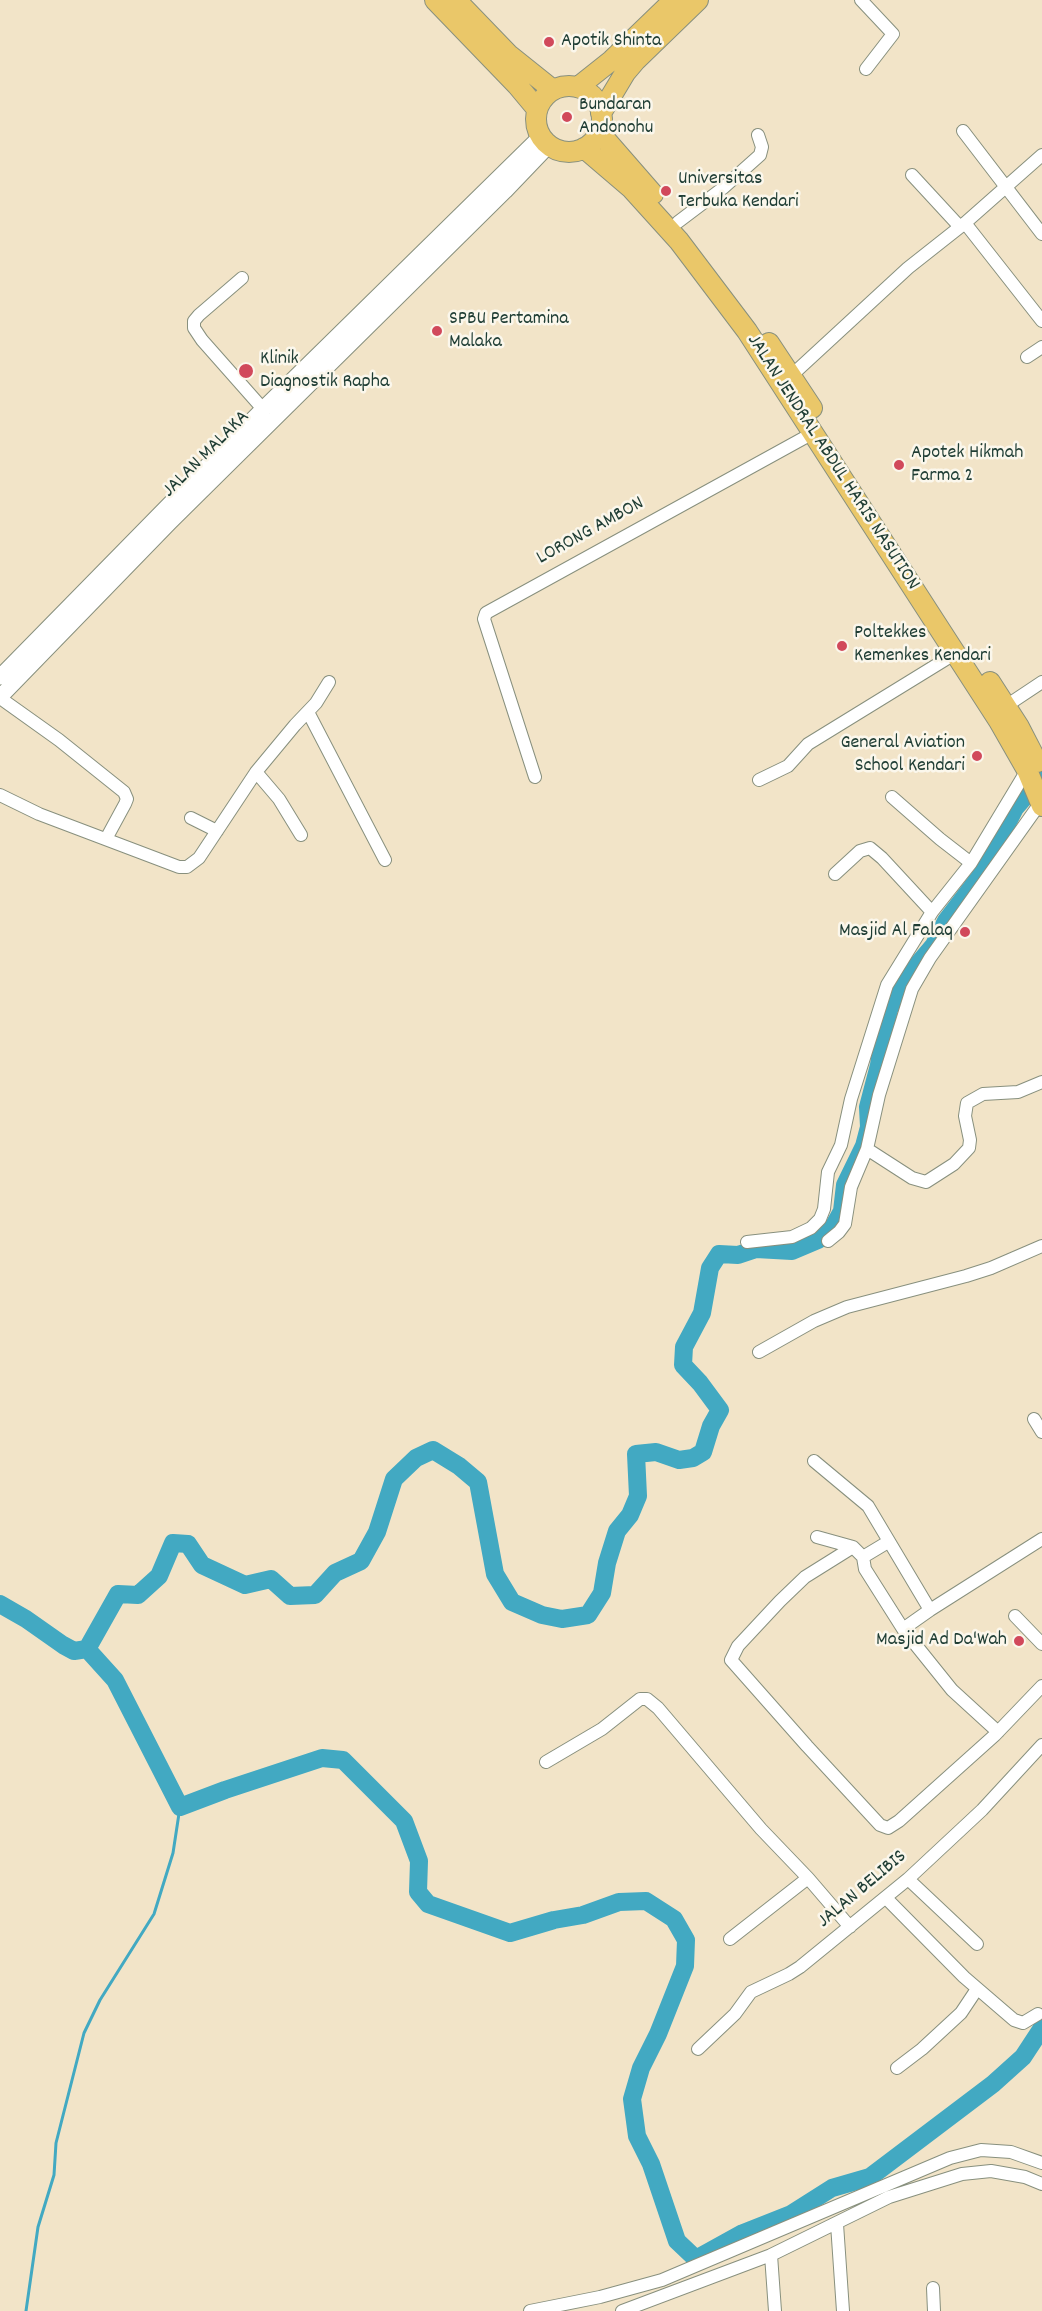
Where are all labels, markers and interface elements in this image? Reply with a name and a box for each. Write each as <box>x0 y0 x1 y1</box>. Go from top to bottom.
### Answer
place label: Apotik Shinta <box>561 30 661 54</box>
marker: Apotik Shinta <box>542 35 556 49</box>
place label: Bundaran Andonohu <box>579 94 653 141</box>
marker: Bundaran Andonohu <box>560 110 574 124</box>
place label: Universitas Terbuka Kendari <box>678 168 799 215</box>
marker: Universitas Terbuka Kendari <box>659 184 673 198</box>
place label: SPBU Pertamina Malaka <box>449 308 569 355</box>
marker: SPBU Pertamina Malaka <box>430 324 444 338</box>
street label: JALAN JENDRAL ABDUL HARIS NASUTION <box>740 331 924 595</box>
place label: Klinik Diagnostik Rapha <box>260 348 389 395</box>
marker: Klinik Diagnostik Rapha <box>237 362 255 380</box>
street label: JALAN MALAKA <box>158 406 256 504</box>
place label: Apotek Hikmah Farma 2 <box>911 442 1023 489</box>
marker: Apotek Hikmah Farma 2 <box>892 458 906 472</box>
street label: LORONG AMBON <box>533 493 649 571</box>
place label: Poltekkes Kemenkes Kendari <box>854 622 991 669</box>
marker: Poltekkes Kemenkes Kendari <box>835 639 849 653</box>
place label: General Aviation School Kendari <box>840 732 965 779</box>
marker: General Aviation School Kendari <box>970 749 984 763</box>
place label: Masjid Al Falaq <box>839 920 953 944</box>
marker: Masjid Al Falaq <box>958 925 972 939</box>
place label: Masjid Ad Da'Wah <box>876 1629 1007 1653</box>
marker: Masjid Ad Da'Wah <box>1012 1634 1026 1648</box>
street label: JALAN BELIBIS <box>813 1846 913 1934</box>

